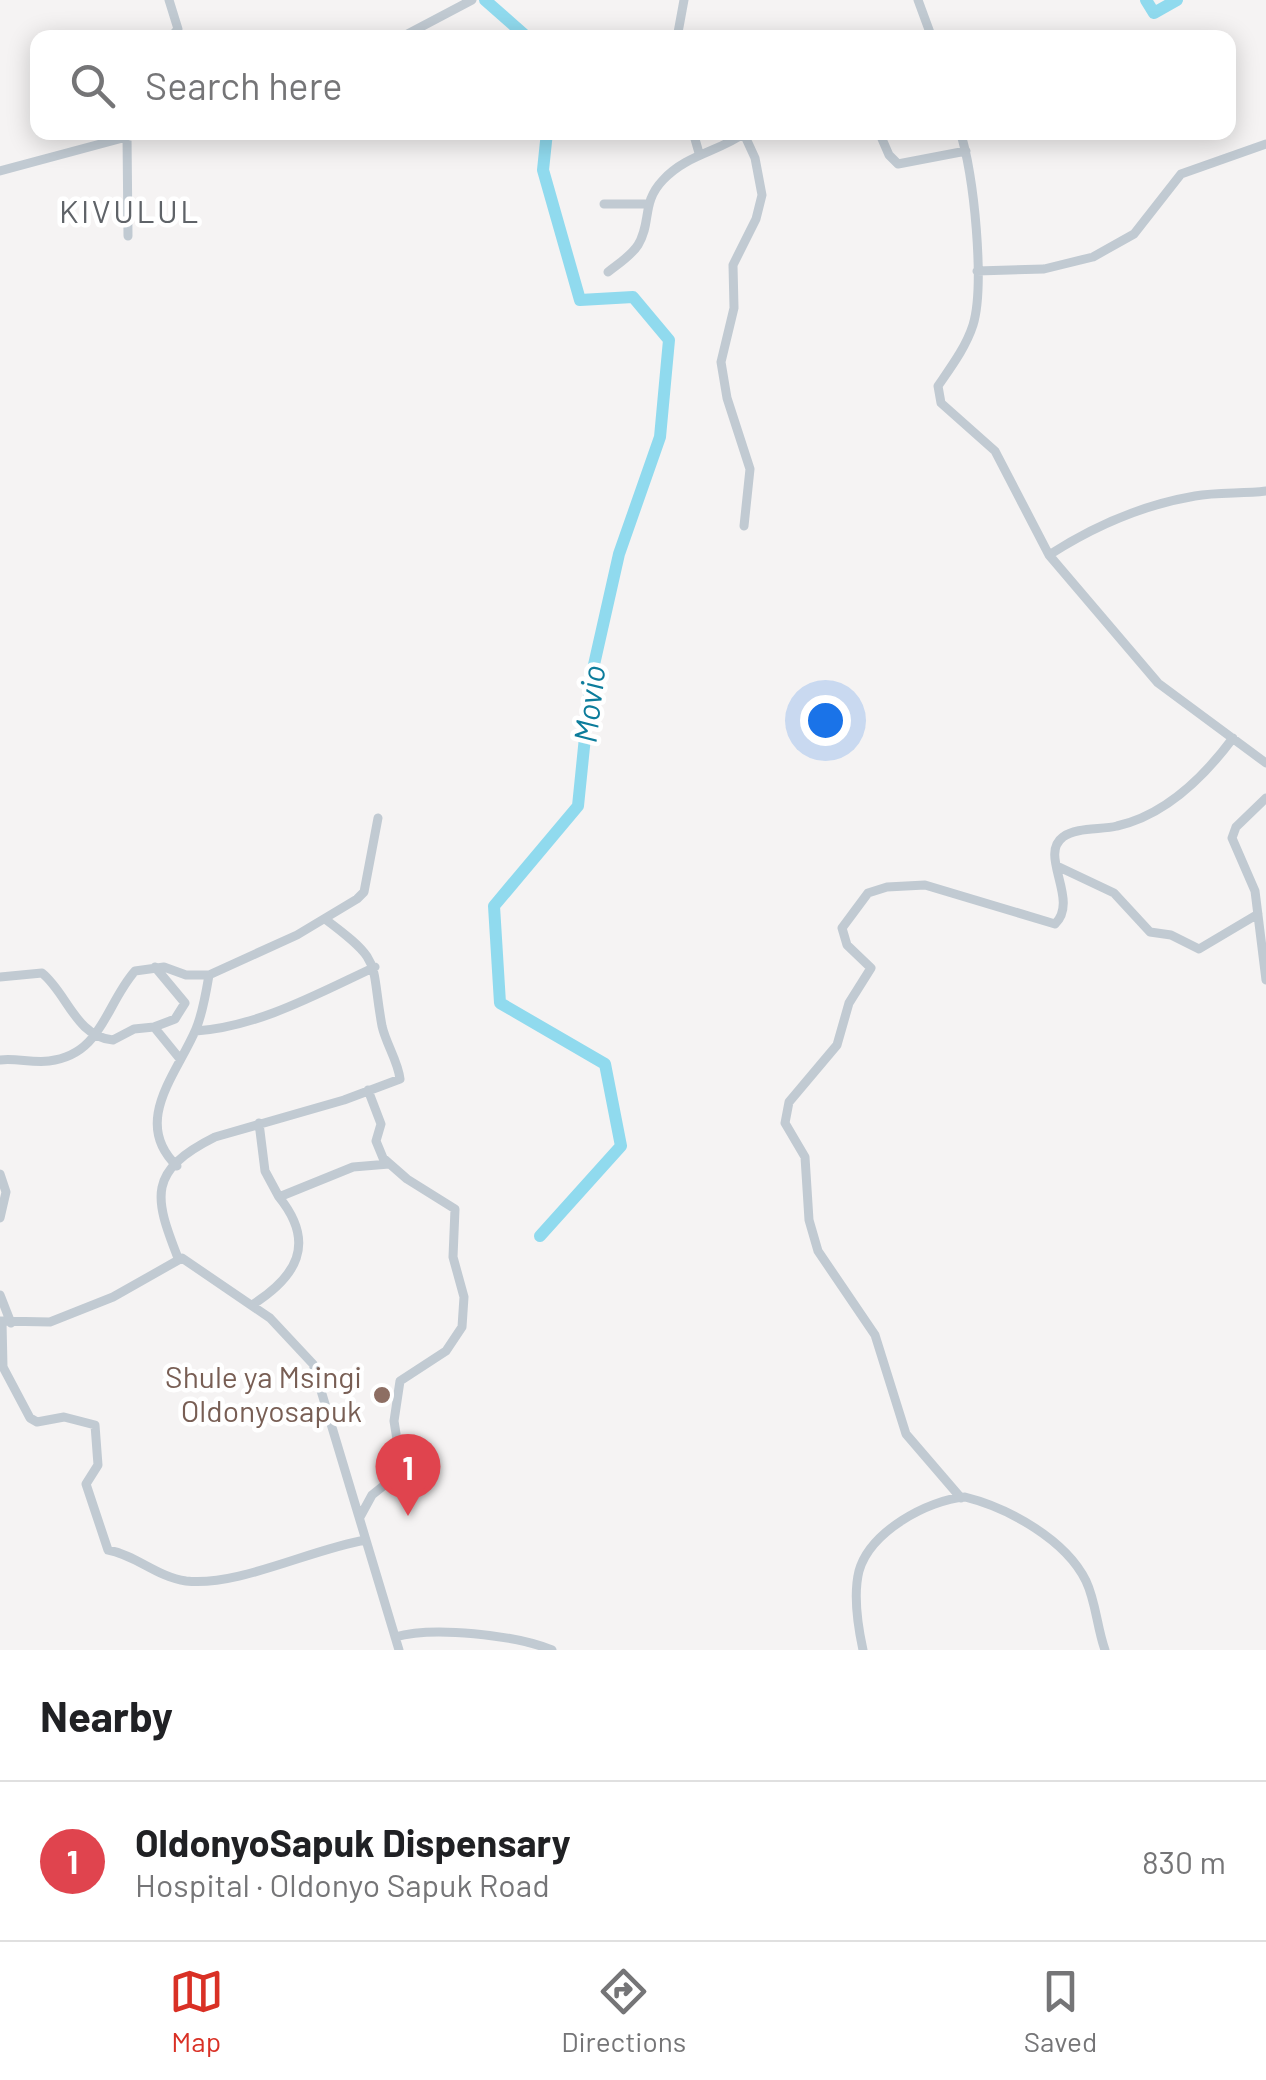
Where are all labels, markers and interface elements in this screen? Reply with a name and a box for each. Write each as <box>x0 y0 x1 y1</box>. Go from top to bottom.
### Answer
search box <box>30 30 1236 140</box>
icon: search <box>65 58 120 113</box>
text: Search here <box>145 62 343 108</box>
district label: KIVULUL <box>59 191 201 229</box>
water label: Movio <box>564 663 612 745</box>
your location <box>800 695 851 746</box>
place label: Shule ya Msingi Oldonyosapuk <box>165 1358 362 1428</box>
marker: Shule ya Msingi Oldonyosapuk <box>371 1384 393 1406</box>
pin: 1 <box>376 1434 440 1516</box>
text: Nearby <box>40 1690 173 1740</box>
text: OldonyoSapuk Dispensary <box>135 1819 571 1865</box>
text: 1 <box>67 1842 78 1880</box>
text: 830 m <box>1142 1842 1226 1880</box>
text: Hospital · Oldonyo Sapuk Road <box>135 1865 550 1903</box>
tab: Map <box>169 1964 224 2058</box>
tab: Directions <box>561 1964 686 2058</box>
tab: Saved <box>1024 1964 1097 2058</box>

